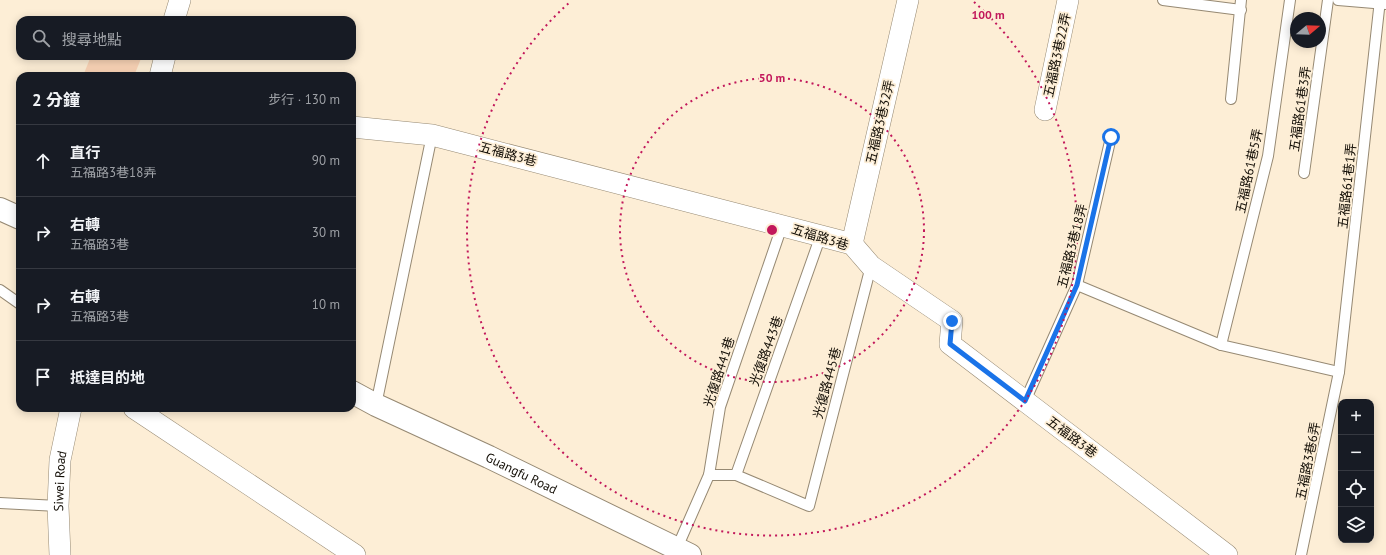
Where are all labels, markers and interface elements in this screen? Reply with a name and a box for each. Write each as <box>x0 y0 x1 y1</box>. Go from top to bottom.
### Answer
text: 100 m <box>971 7 1005 22</box>
street label: 五福路3巷22弄 <box>1040 11 1074 99</box>
north arrow <box>1290 12 1326 48</box>
search box <box>16 16 356 60</box>
icon: search <box>30 27 52 49</box>
text: 搜尋地點 <box>62 30 122 49</box>
street label: 五福路61巷3弄 <box>1286 65 1314 153</box>
text: 50 m <box>759 70 785 85</box>
street label: 五福路3巷32弄 <box>862 78 898 166</box>
text: 2 分鐘 <box>32 89 80 111</box>
text: 步行 · 130 m <box>268 91 340 108</box>
street label: 五福路61巷5弄 <box>1232 127 1266 215</box>
route start <box>1102 128 1120 146</box>
street label: 五福路3巷 <box>477 138 539 170</box>
street label: 五福路61巷1弄 <box>1334 142 1360 230</box>
text: 直行 <box>70 143 100 162</box>
icon: ahead <box>32 150 54 172</box>
text: 90 m <box>312 152 340 169</box>
text: 五福路3巷18弄 <box>70 164 156 181</box>
street label: 五福路3巷18弄 <box>1053 202 1091 290</box>
text: 右轉 <box>70 215 100 234</box>
street label: 五福路3巷 <box>789 220 851 254</box>
icon: right <box>32 222 54 244</box>
centre of rings <box>765 223 779 237</box>
text: 30 m <box>312 224 340 241</box>
text: 五福路3巷 <box>70 236 129 253</box>
text: 右轉 <box>70 287 100 306</box>
icon: right <box>32 294 54 316</box>
text: 10 m <box>312 296 340 313</box>
text: 五福路3巷 <box>70 308 129 325</box>
route end <box>943 312 961 330</box>
street label: 光復路443巷 <box>745 314 787 388</box>
street label: 光復路441巷 <box>700 335 738 409</box>
street label: 光復路445巷 <box>809 345 845 421</box>
icon: arrive <box>32 366 54 388</box>
text: 抵達目的地 <box>70 368 145 387</box>
map controls <box>1338 399 1374 543</box>
button: + <box>1338 399 1374 435</box>
street label: 五福路3巷 <box>1043 412 1101 462</box>
street label: 五福路3巷6弄 <box>1292 421 1324 501</box>
button: − <box>1338 435 1374 471</box>
street label: Guangfu Road <box>483 448 560 498</box>
street label: Siwei Road <box>49 449 70 512</box>
button: locate <box>1338 471 1374 507</box>
button: layers <box>1338 507 1374 543</box>

